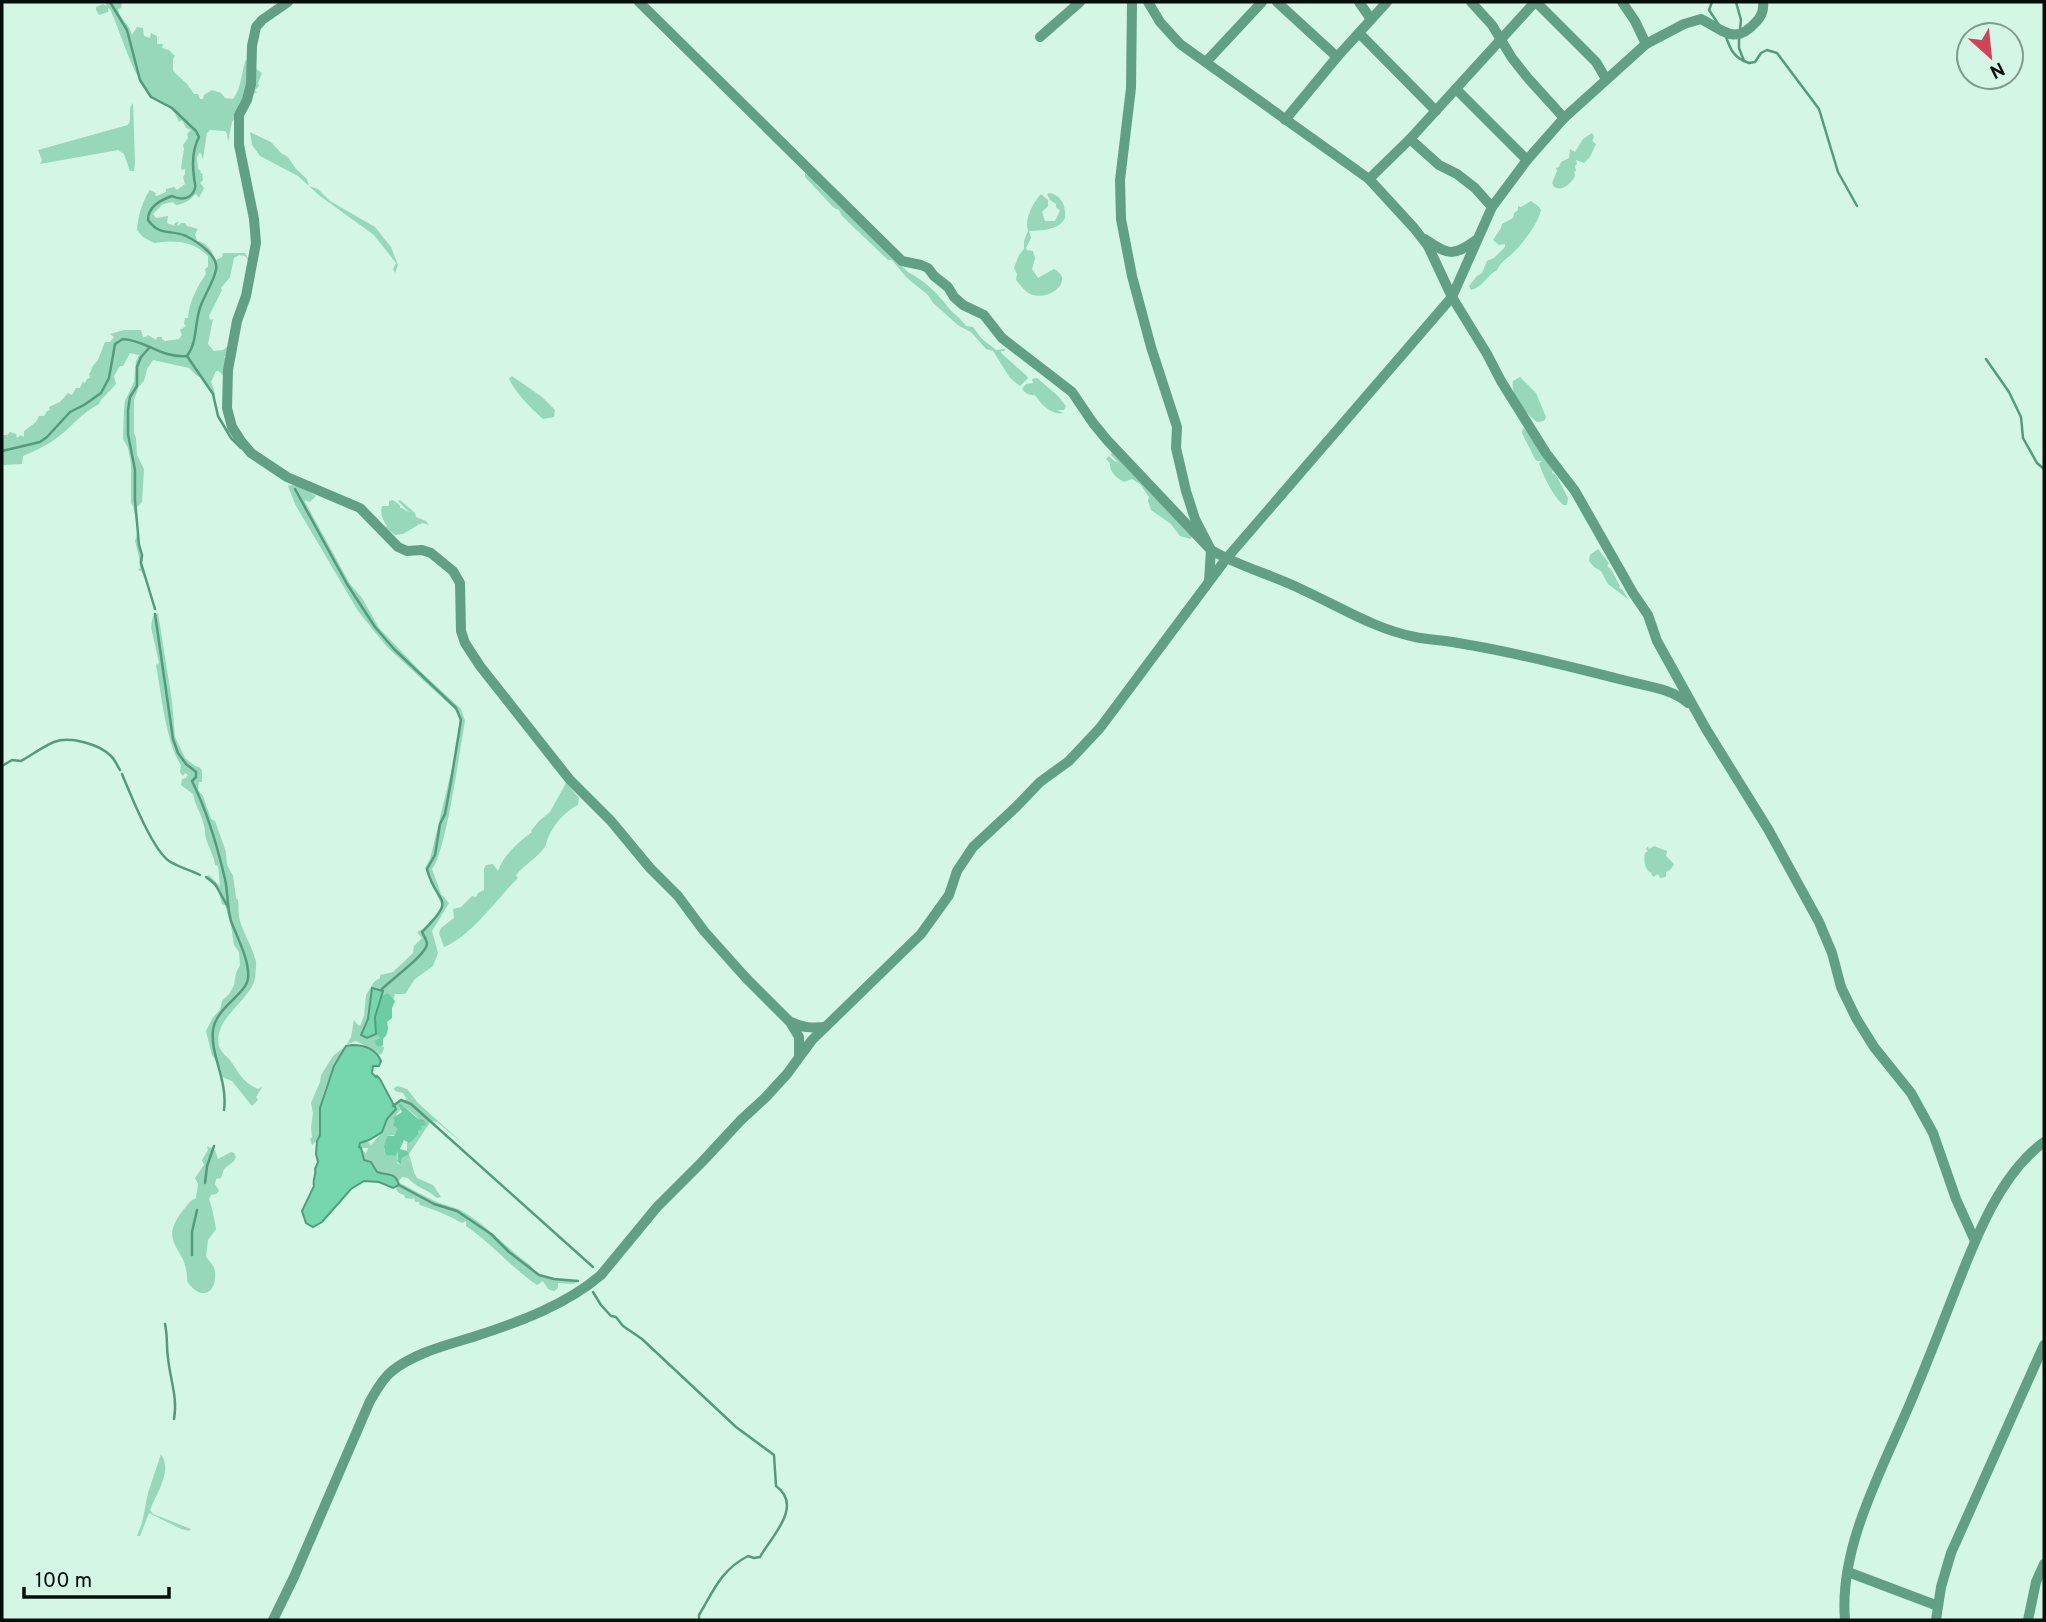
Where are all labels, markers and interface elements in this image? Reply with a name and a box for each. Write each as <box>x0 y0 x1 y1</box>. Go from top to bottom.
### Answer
north arrow <box>1955 21 2025 91</box>
text: N <box>1985 56 2008 83</box>
scale bar <box>24 1556 170 1600</box>
text: 100 m <box>35 1568 92 1595</box>

